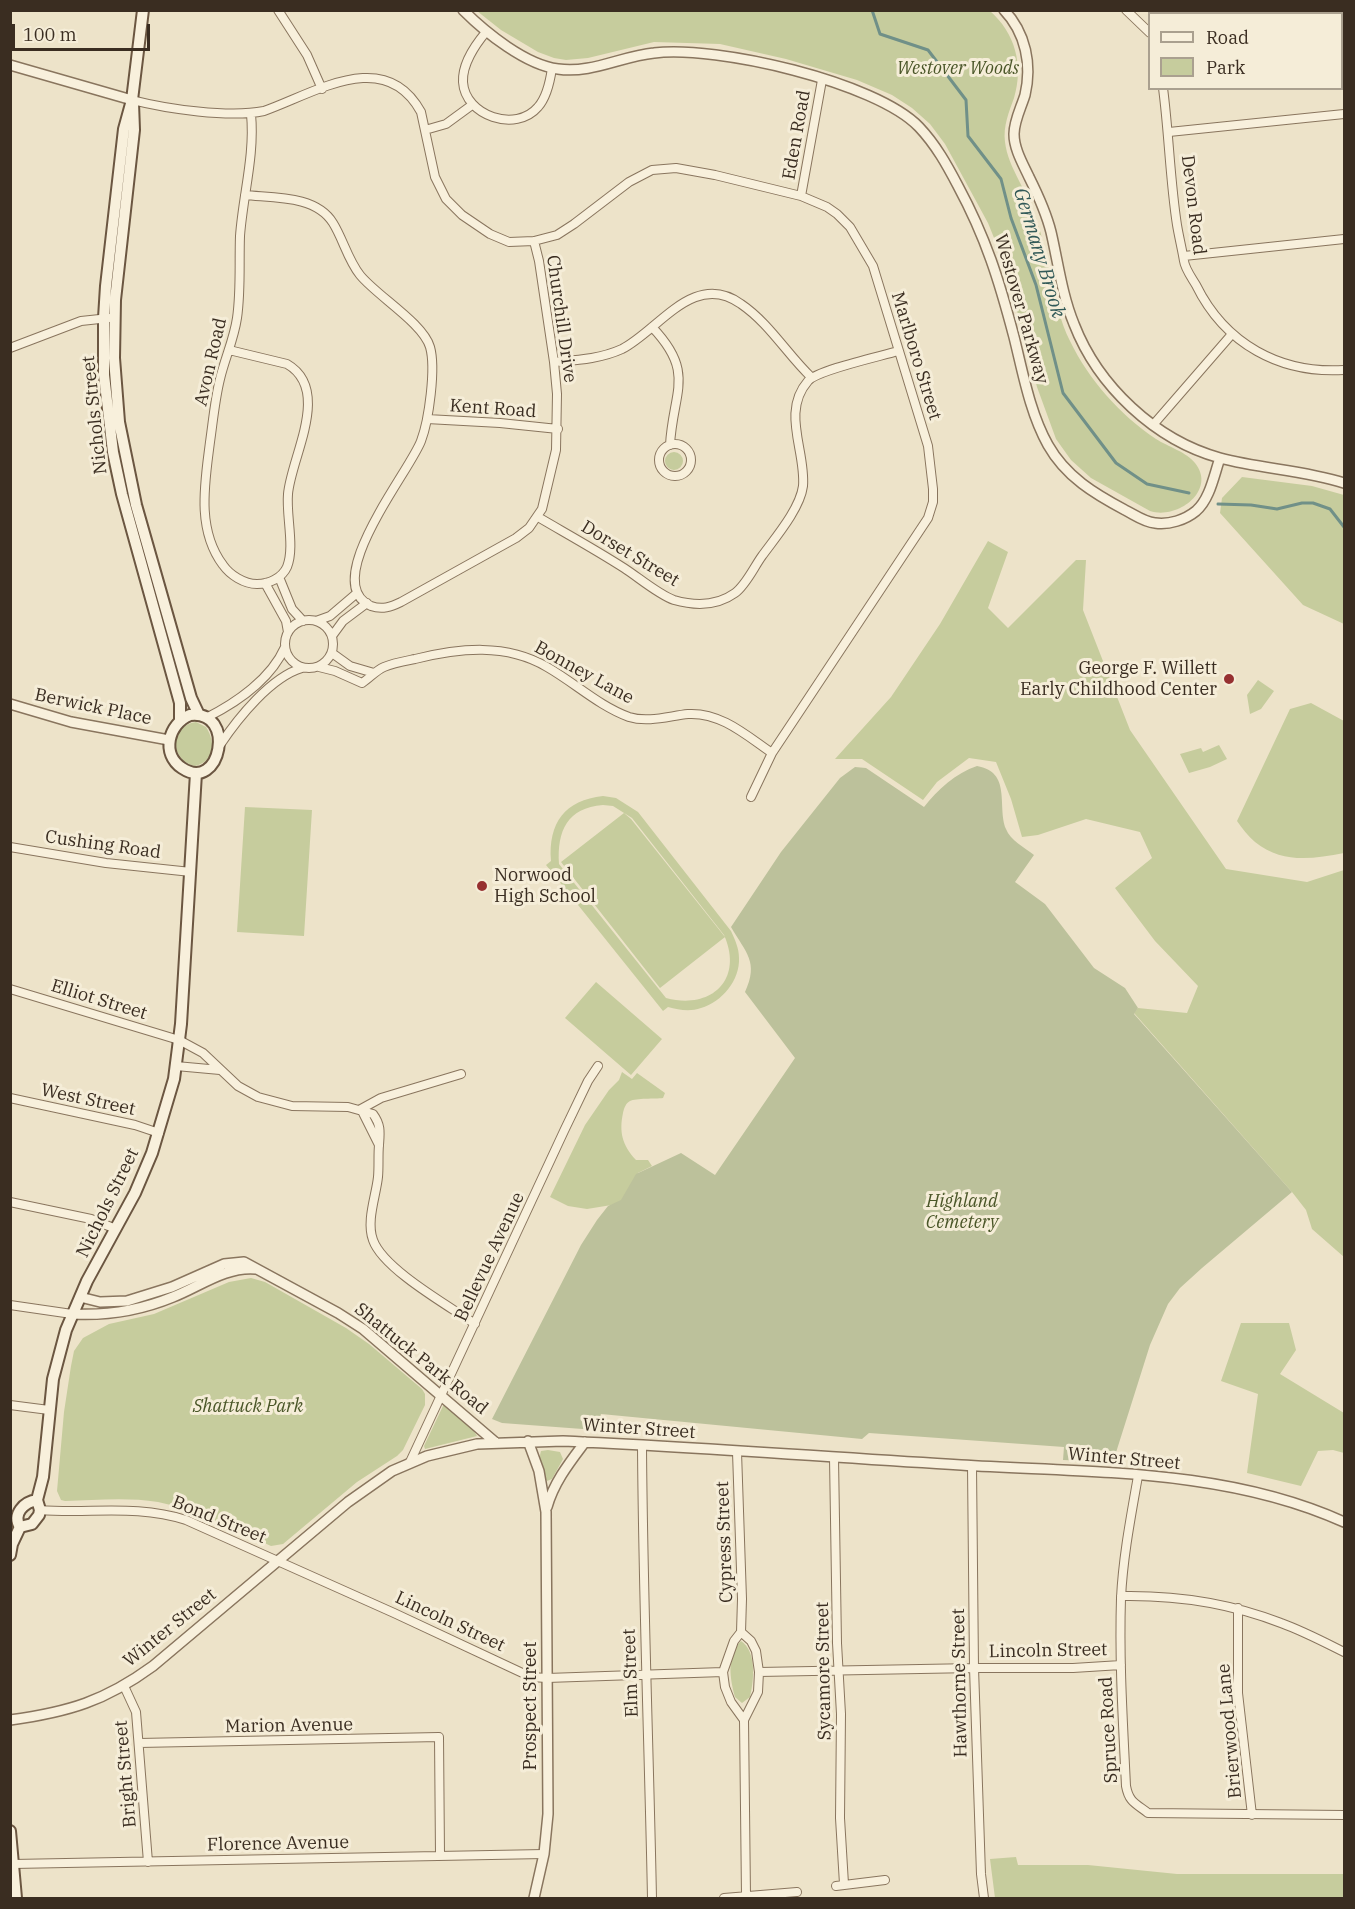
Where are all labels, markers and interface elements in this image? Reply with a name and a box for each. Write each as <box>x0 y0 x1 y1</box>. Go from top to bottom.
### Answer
scale bar <box>15 12 153 50</box>
legend <box>1148 12 1343 90</box>
text: 100 m <box>23 23 77 46</box>
text: Road <box>1206 26 1249 49</box>
text: Park <box>1206 56 1245 79</box>
park label: Westover Woods <box>897 58 1019 80</box>
street label: Eden Road <box>779 89 815 181</box>
street label: Devon Road <box>1176 154 1210 256</box>
water label: Germany Brook <box>1008 185 1070 321</box>
street label: Westover Parkway <box>989 232 1053 386</box>
street label: Churchill Drive <box>541 254 581 384</box>
street label: Marlboro Street <box>886 289 946 423</box>
street label: Avon Road <box>190 316 232 408</box>
street label: Nichols Street <box>78 355 112 475</box>
street label: Kent Road <box>449 395 537 423</box>
street label: Dorset Street <box>577 516 683 592</box>
street label: Bonney Lane <box>531 637 637 709</box>
place label: George F. Willett Early Childhood Center <box>1020 658 1217 700</box>
marker: George F. Willett Early Childhood Center <box>1222 672 1236 686</box>
street label: Berwick Place <box>33 684 153 730</box>
street label: Cushing Road <box>44 826 162 864</box>
place label: Norwood High School <box>494 865 596 908</box>
marker: Norwood High School <box>475 879 489 893</box>
street label: Elliot Street <box>48 975 150 1025</box>
street label: West Street <box>39 1079 137 1121</box>
street label: Nichols Street <box>72 1145 144 1261</box>
street label: Bellevue Avenue <box>451 1189 529 1325</box>
park label: Highland Cemetery <box>926 1191 998 1234</box>
street label: Shattuck Park Road <box>350 1299 492 1419</box>
park label: Shattuck Park <box>193 1396 303 1418</box>
street label: Winter Street <box>582 1414 696 1444</box>
street label: Winter Street <box>1067 1443 1181 1475</box>
street label: Cypress Street <box>712 1481 738 1603</box>
street label: Bond Street <box>169 1491 269 1549</box>
street label: Winter Street <box>119 1584 221 1672</box>
street label: Lincoln Street <box>392 1587 508 1657</box>
street label: Sycamore Street <box>812 1601 836 1741</box>
street label: Hawthorne Street <box>948 1608 972 1758</box>
street label: Elm Street <box>619 1628 643 1718</box>
street label: Lincoln Street <box>988 1639 1108 1663</box>
street label: Prospect Street <box>520 1641 542 1771</box>
street label: Brierwood Lane <box>1213 1663 1247 1799</box>
street label: Spruce Road <box>1095 1676 1123 1784</box>
street label: Marion Avenue <box>225 1714 353 1738</box>
street label: Bright Street <box>111 1719 141 1829</box>
street label: Florence Avenue <box>207 1832 349 1856</box>

